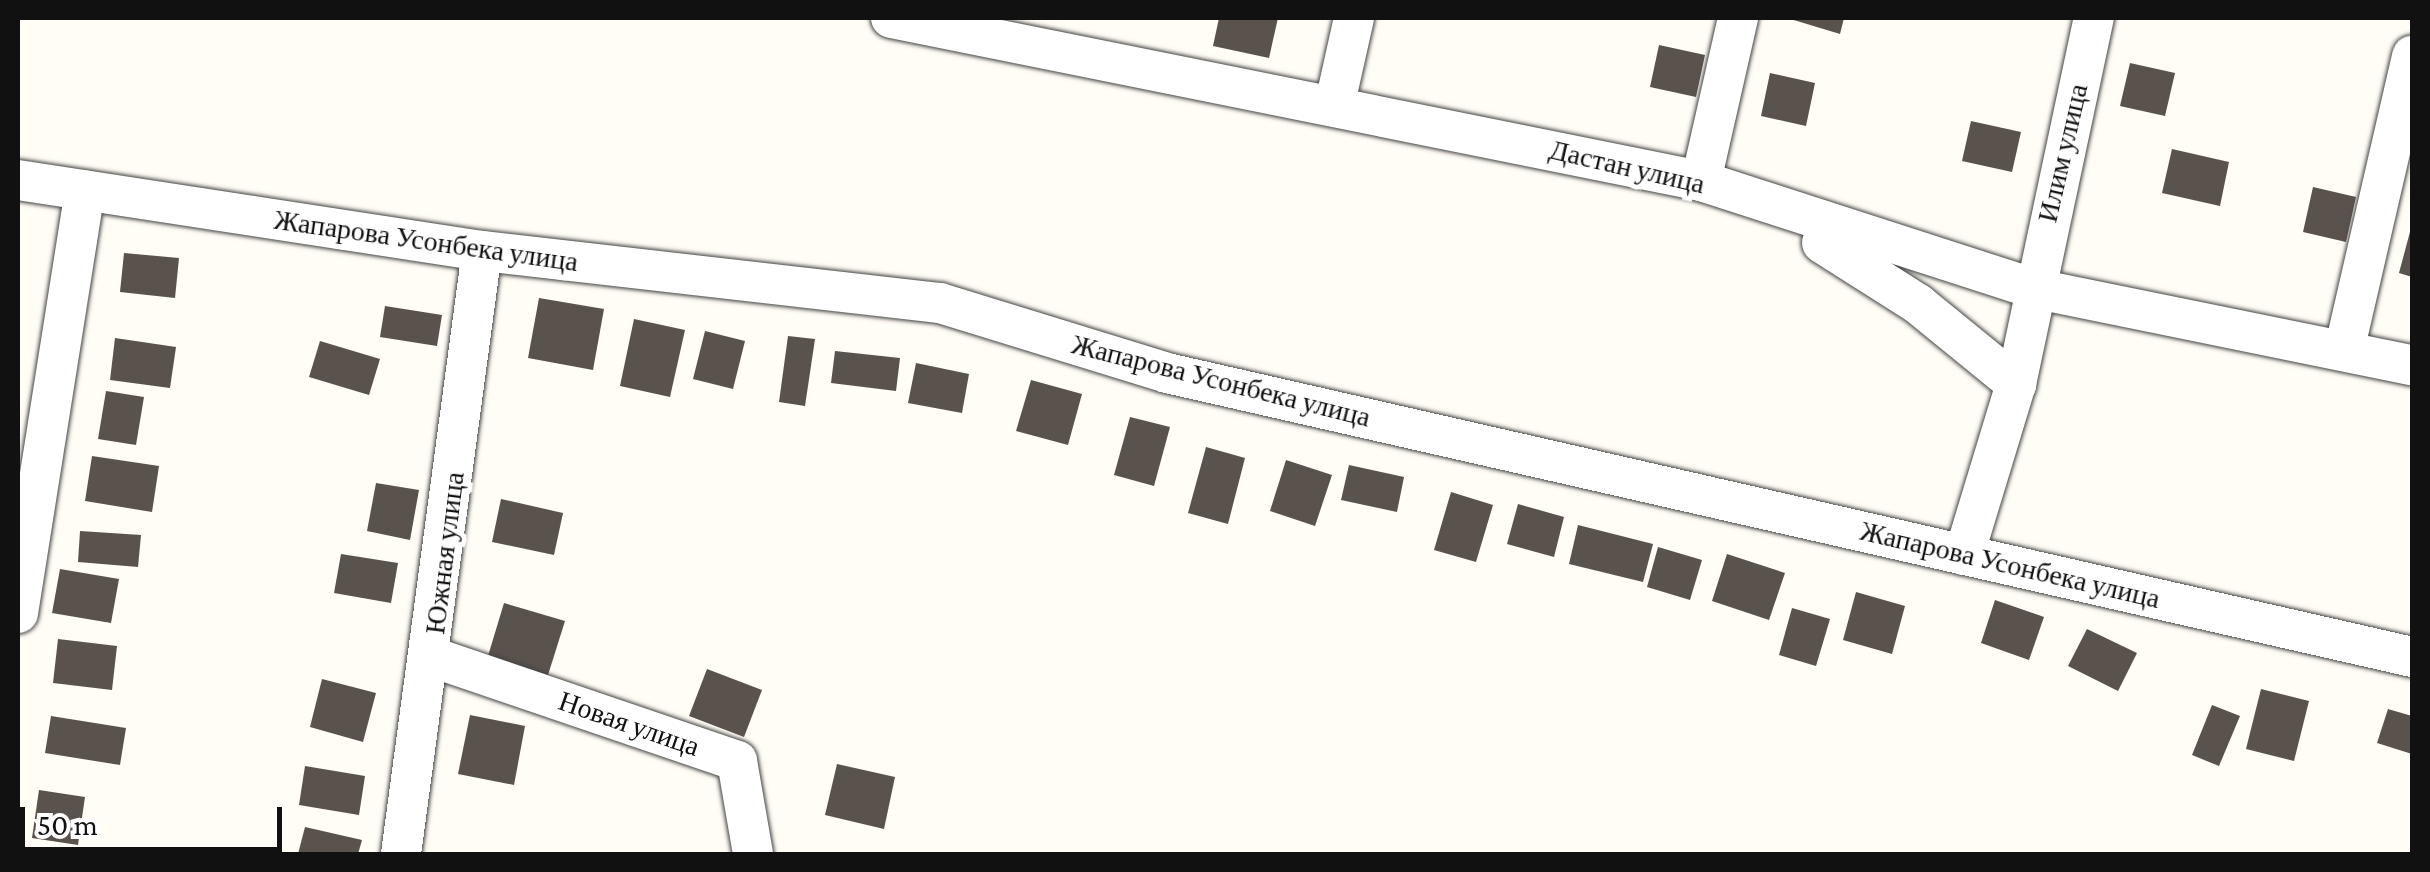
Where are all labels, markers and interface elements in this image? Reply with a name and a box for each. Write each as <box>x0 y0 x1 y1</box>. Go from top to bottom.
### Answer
street label: Илим улица <box>2031 80 2095 226</box>
street label: Дастан улица <box>1546 133 1708 201</box>
street label: Жапарова Усонбека улица <box>272 203 580 279</box>
street label: Жапарова Усонбека улица <box>1068 328 1374 434</box>
street label: Южная улица <box>418 470 472 636</box>
street label: Жапарова Усонбека улица <box>1857 514 2163 616</box>
street label: Новая улица <box>554 684 704 764</box>
scale bar <box>25 787 288 849</box>
text: 50 m <box>37 808 98 841</box>

